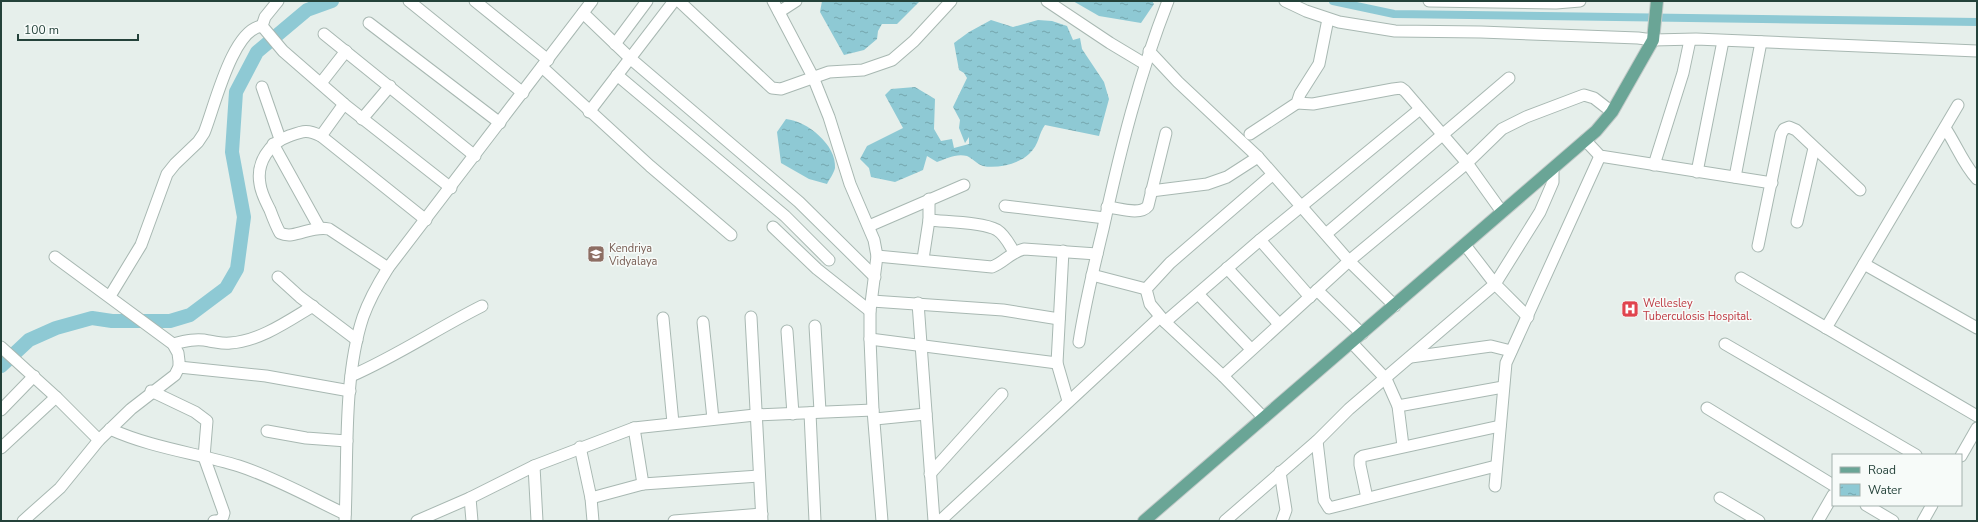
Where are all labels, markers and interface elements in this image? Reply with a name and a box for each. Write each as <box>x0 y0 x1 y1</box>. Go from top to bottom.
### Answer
scale bar <box>18 16 138 42</box>
text: 100 m <box>24 22 59 38</box>
place label: Kendriya Vidyalaya <box>608 241 657 269</box>
school or university icon: Kendriya Vidyalaya <box>586 244 606 264</box>
place label: Wellesley Tuberculosis Hospital. <box>1643 296 1752 324</box>
hospital icon: Wellesley Tuberculosis Hospital. <box>1620 299 1640 319</box>
legend <box>1832 454 1962 506</box>
text: Road <box>1868 462 1896 478</box>
text: Water <box>1868 482 1902 498</box>

